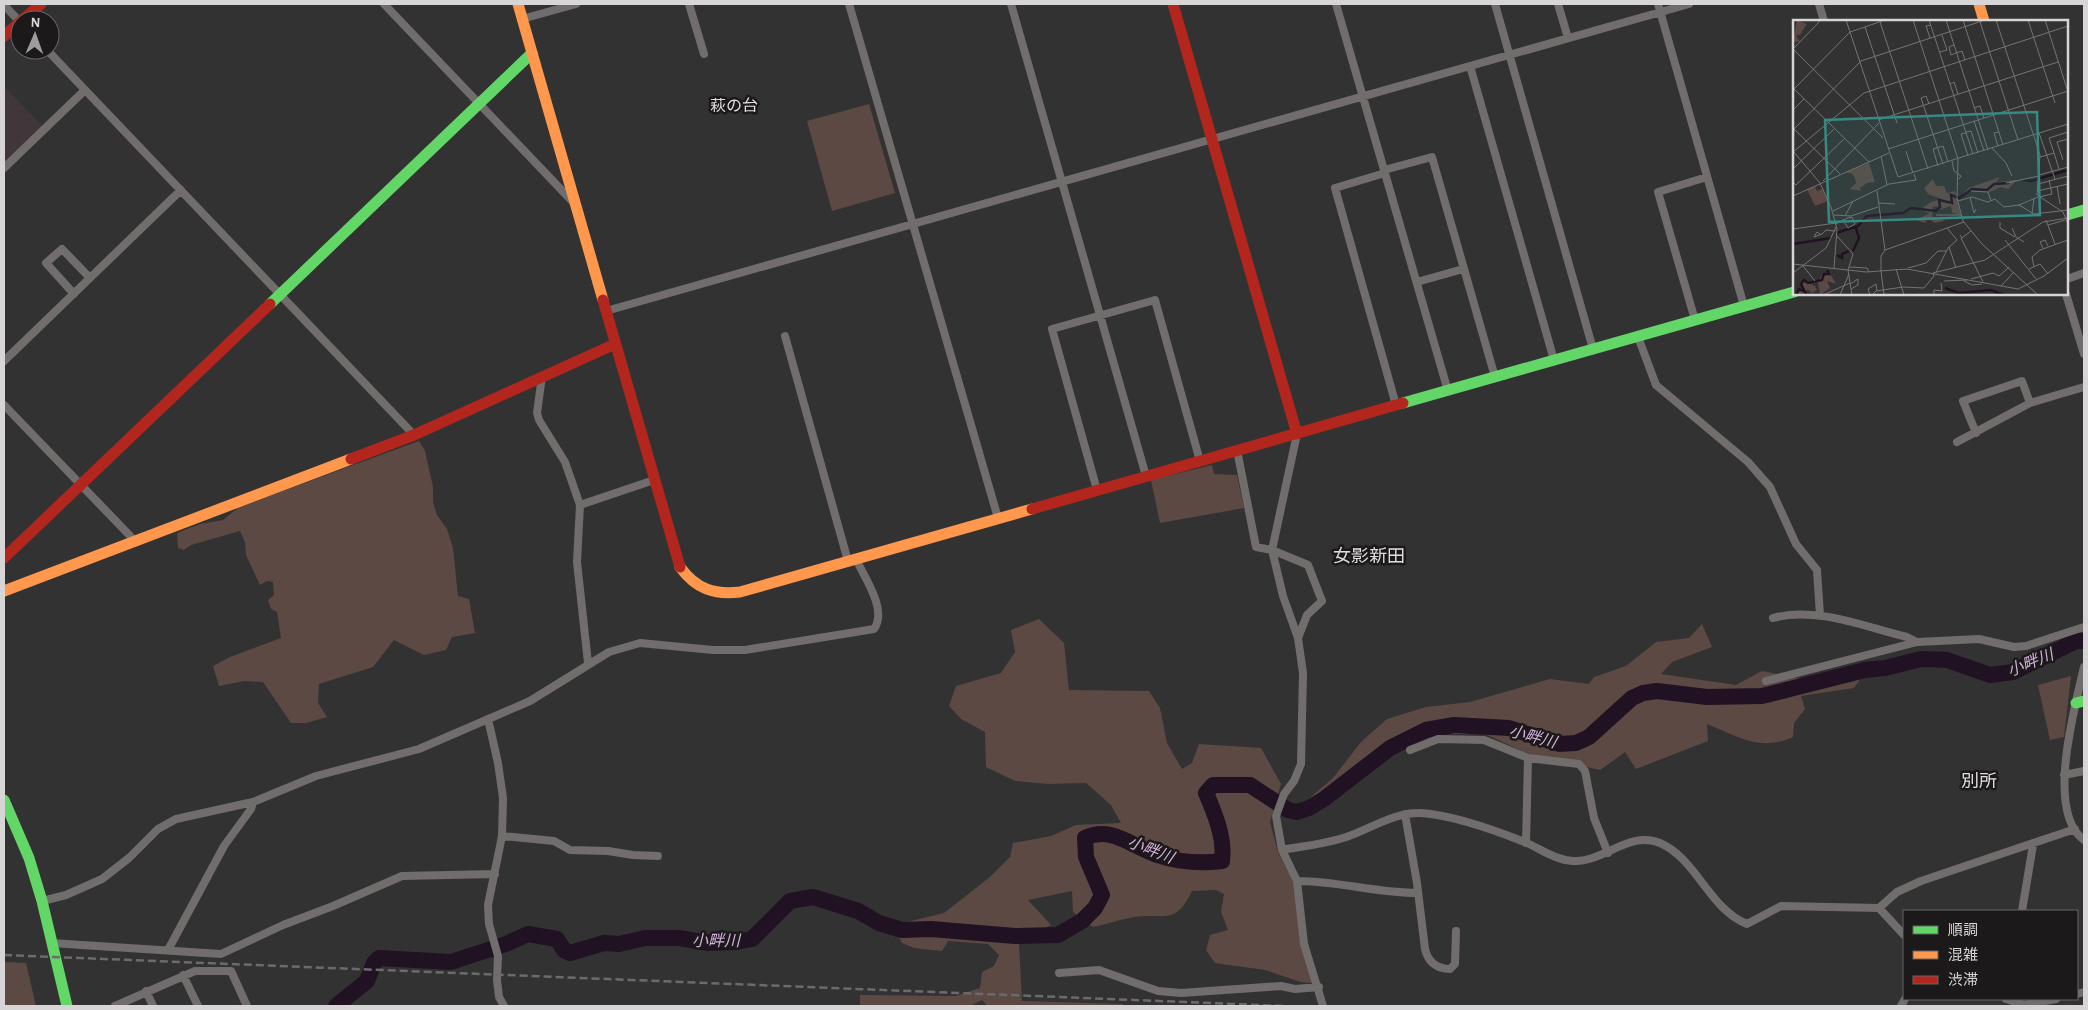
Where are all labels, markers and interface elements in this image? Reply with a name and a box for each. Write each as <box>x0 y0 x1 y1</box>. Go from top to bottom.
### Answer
north arrow <box>10 10 60 60</box>
text: N <box>30 16 41 30</box>
inset map <box>1793 20 2068 295</box>
district label: 萩の台 <box>710 97 758 114</box>
district label: 女影新田 <box>1333 546 1405 566</box>
water label: 小畔川 <box>2005 645 2057 679</box>
water label: 小畔川 <box>1507 722 1560 751</box>
district label: 別所 <box>1961 772 1997 791</box>
water label: 小畔川 <box>1125 833 1178 867</box>
legend <box>1903 910 2078 1000</box>
text: 順調 <box>1948 923 1978 938</box>
water label: 小畔川 <box>692 932 742 949</box>
text: 混雑 <box>1948 947 1978 963</box>
text: 渋滞 <box>1948 972 1978 988</box>

